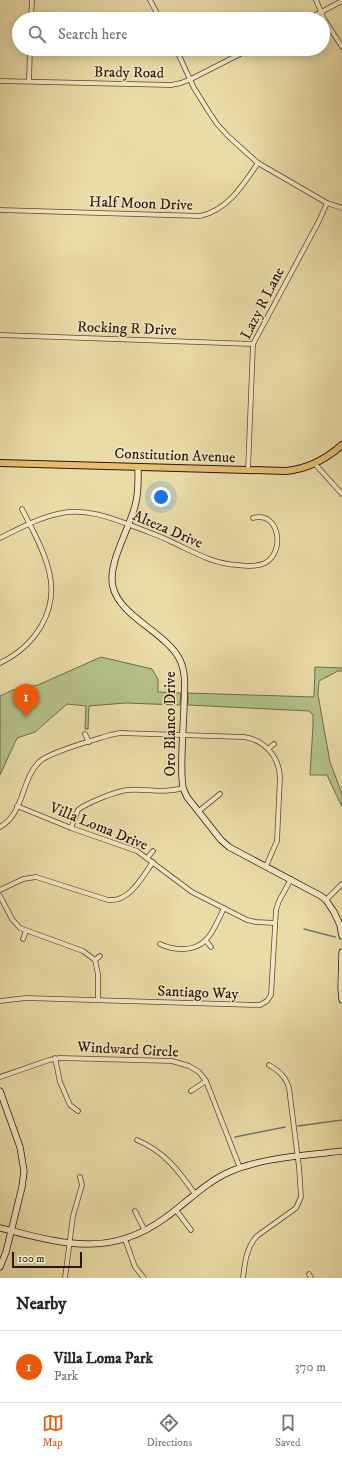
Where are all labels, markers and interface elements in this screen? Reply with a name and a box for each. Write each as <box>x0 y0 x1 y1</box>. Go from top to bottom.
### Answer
search box <box>12 12 330 56</box>
icon: search <box>26 23 48 45</box>
text: Search here <box>58 25 127 44</box>
street label: Brady Road <box>94 62 165 83</box>
street label: Half Moon Drive <box>89 192 193 215</box>
street label: Lazy R Lane <box>236 264 289 342</box>
street label: Rocking R Drive <box>77 317 177 340</box>
street label: Constitution Avenue <box>114 444 236 467</box>
your location <box>151 487 171 507</box>
street label: Alteza Drive <box>130 506 206 553</box>
street label: Oro Blanco Drive <box>161 671 180 777</box>
pin: 1 <box>13 684 39 717</box>
street label: Villa Loma Drive <box>46 798 151 855</box>
street label: Santiago Way <box>157 982 240 1003</box>
street label: Windward Circle <box>76 1037 179 1062</box>
scale bar <box>12 1250 82 1269</box>
text: 100 m <box>18 1252 44 1266</box>
text: Nearby <box>16 1293 66 1315</box>
text: Villa Loma Park <box>54 1349 153 1368</box>
text: 1 <box>27 1359 31 1375</box>
text: 370 m <box>295 1359 326 1375</box>
text: Park <box>54 1368 78 1384</box>
tab: Map <box>42 1412 64 1450</box>
tab: Directions <box>147 1412 192 1450</box>
tab: Saved <box>275 1412 300 1450</box>

